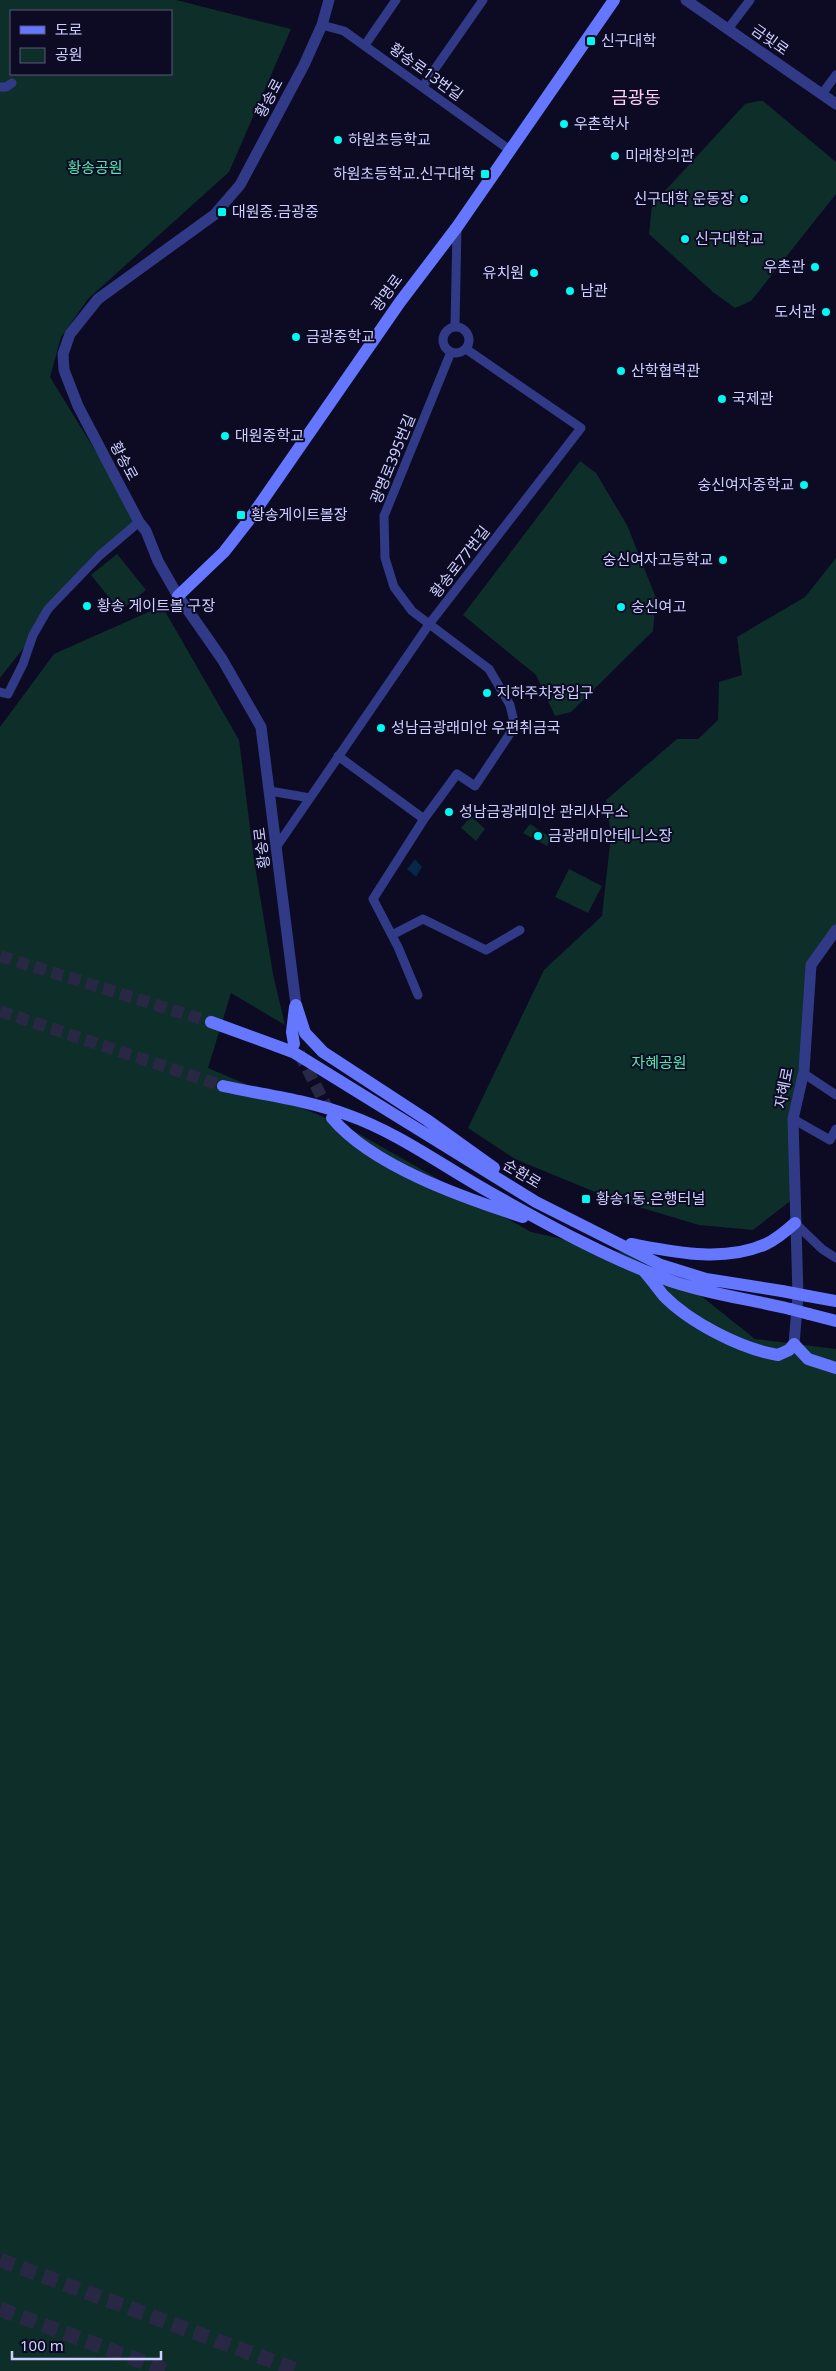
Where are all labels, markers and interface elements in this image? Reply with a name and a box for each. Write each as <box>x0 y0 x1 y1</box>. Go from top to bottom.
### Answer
legend <box>10 10 172 75</box>
text: 도로 <box>55 19 83 39</box>
street label: 금빛로 <box>748 19 793 59</box>
place label: 신구대학 <box>601 30 656 50</box>
marker: 신구대학 <box>585 35 597 47</box>
street label: 황송로13번길 <box>386 38 467 105</box>
text: 공원 <box>55 44 83 64</box>
street label: 황송로 <box>250 75 287 121</box>
district label: 금광동 <box>611 85 661 109</box>
place label: 우촌학사 <box>574 113 629 133</box>
marker: 우촌학사 <box>558 118 570 130</box>
place label: 하원초등학교 <box>348 129 431 149</box>
marker: 하원초등학교 <box>332 134 344 146</box>
place label: 미래창의관 <box>625 145 694 165</box>
marker: 미래창의관 <box>609 150 621 162</box>
park label: 황송공원 <box>67 157 123 177</box>
place label: 하원초등학교.신구대학 <box>333 163 475 183</box>
marker: 하원초등학교.신구대학 <box>479 168 491 180</box>
place label: 신구대학 운동장 <box>633 188 734 208</box>
marker: 신구대학 운동장 <box>738 193 750 205</box>
place label: 대원중.금광중 <box>232 201 319 221</box>
marker: 대원중.금광중 <box>216 206 228 218</box>
place label: 신구대학교 <box>695 228 764 248</box>
marker: 신구대학교 <box>679 233 691 245</box>
place label: 우촌관 <box>764 256 805 276</box>
marker: 우촌관 <box>809 261 821 273</box>
place label: 유치원 <box>483 262 524 282</box>
marker: 유치원 <box>528 267 540 279</box>
street label: 광명로 <box>366 270 406 315</box>
place label: 남관 <box>580 280 608 300</box>
marker: 남관 <box>564 285 576 297</box>
place label: 도서관 <box>775 301 816 321</box>
marker: 도서관 <box>820 306 832 318</box>
place label: 금광중학교 <box>306 326 375 346</box>
marker: 금광중학교 <box>290 331 302 343</box>
place label: 산학협력관 <box>631 360 700 380</box>
marker: 산학협력관 <box>615 365 627 377</box>
place label: 국제관 <box>732 388 774 408</box>
marker: 국제관 <box>716 393 728 405</box>
street label: 광명로395번길 <box>365 411 419 506</box>
place label: 대원중학교 <box>235 425 304 445</box>
marker: 대원중학교 <box>219 430 231 442</box>
street label: 황송로 <box>106 438 143 484</box>
place label: 숭신여자중학교 <box>697 474 794 494</box>
marker: 숭신여자중학교 <box>798 479 810 491</box>
place label: 황송게이트볼장 <box>251 504 348 524</box>
marker: 황송게이트볼장 <box>235 509 247 521</box>
street label: 황송로77번길 <box>425 521 494 601</box>
place label: 숭신여자고등학교 <box>603 549 713 569</box>
marker: 숭신여자고등학교 <box>717 554 729 566</box>
place label: 황송 게이트볼 구장 <box>97 595 215 615</box>
place label: 숭신여고 <box>631 596 686 616</box>
marker: 황송 게이트볼 구장 <box>81 600 93 612</box>
marker: 숭신여고 <box>615 601 627 613</box>
place label: 지하주차장입구 <box>497 682 594 702</box>
marker: 지하주차장입구 <box>481 687 493 699</box>
place label: 성남금광래미안 우편취금국 <box>391 717 561 737</box>
marker: 성남금광래미안 우편취금국 <box>375 722 387 734</box>
place label: 성남금광래미안 관리사무소 <box>459 801 629 821</box>
marker: 성남금광래미안 관리사무소 <box>443 806 455 818</box>
place label: 금광래미안테니스장 <box>548 825 672 845</box>
street label: 황송로 <box>249 826 273 870</box>
marker: 금광래미안테니스장 <box>532 830 544 842</box>
park label: 자혜공원 <box>631 1052 687 1072</box>
street label: 자혜로 <box>769 1066 797 1110</box>
street label: 순환로 <box>500 1154 545 1192</box>
place label: 황송1동.은행터널 <box>596 1188 705 1208</box>
marker: 황송1동.은행터널 <box>580 1193 592 1205</box>
scale bar <box>12 2328 161 2360</box>
text: 100 m <box>20 2335 64 2355</box>

